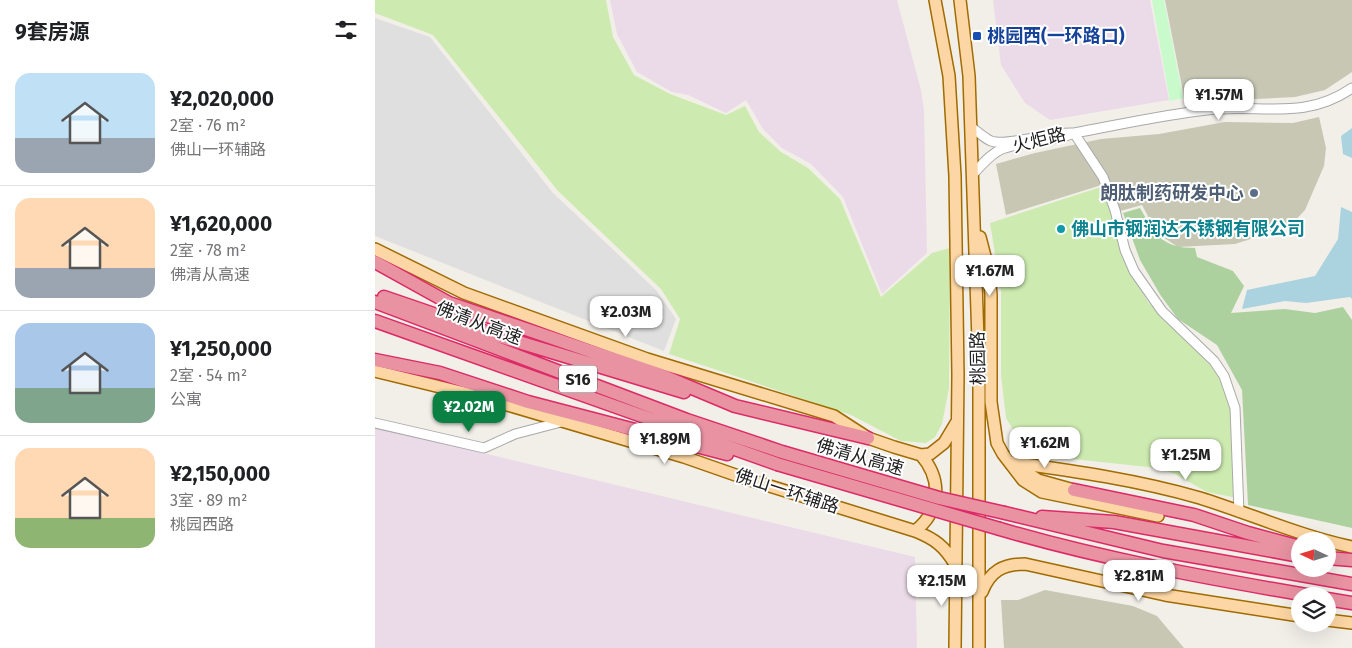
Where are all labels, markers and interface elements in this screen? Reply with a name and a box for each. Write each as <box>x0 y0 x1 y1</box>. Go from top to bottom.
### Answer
icon: filters <box>332 16 360 44</box>
text: 9套房源 <box>15 19 90 45</box>
place label: 桃园西(一环路口) <box>987 25 1125 47</box>
marker: 桃园西(一环路口) <box>971 30 983 42</box>
pin: ¥1.57M <box>1178 78 1260 121</box>
text: ¥1.57M <box>1195 85 1243 104</box>
text: ¥2,020,000 <box>170 86 274 112</box>
icon: home <box>55 93 115 153</box>
text: 2室 · 76 m² <box>170 116 246 135</box>
street label: 火炬路 <box>1010 123 1068 157</box>
text: 佛山一环辅路 <box>170 140 266 159</box>
place label: 朗肽制药研发中心 <box>1100 182 1244 204</box>
marker: 朗肽制药研发中心 <box>1248 187 1260 199</box>
text: ¥1,620,000 <box>170 211 272 237</box>
icon: home <box>55 218 115 278</box>
place label: 佛山市钢润达不锈钢有限公司 <box>1071 218 1305 240</box>
marker: 佛山市钢润达不锈钢有限公司 <box>1055 223 1067 235</box>
text: 2室 · 78 m² <box>170 241 246 260</box>
pin: ¥1.67M <box>949 254 1031 297</box>
text: ¥1.67M <box>966 261 1014 280</box>
text: 佛清从高速 <box>170 265 250 284</box>
pin: ¥2.03M <box>585 296 667 338</box>
street label: 佛清从高速 <box>433 297 525 349</box>
text: ¥2.03M <box>601 302 651 321</box>
street label: 桃园路 <box>967 331 989 385</box>
text: ¥1,250,000 <box>170 336 272 362</box>
icon: home <box>55 343 115 403</box>
text: 2室 · 54 m² <box>170 366 247 385</box>
road number: S16 <box>559 366 597 392</box>
text: 公寓 <box>170 390 202 409</box>
pin: ¥2.02M <box>428 390 510 433</box>
text: ¥2.02M <box>444 397 494 416</box>
pin: ¥1.89M <box>624 422 706 465</box>
pin: ¥1.62M <box>1004 426 1086 469</box>
text: ¥1.89M <box>640 429 690 448</box>
text: ¥1.62M <box>1020 433 1070 452</box>
street label: 佛清从高速 <box>814 434 906 480</box>
pin: ¥1.25M <box>1145 438 1227 481</box>
text: ¥1.25M <box>1161 445 1211 464</box>
text: ¥2,150,000 <box>170 461 270 487</box>
street label: 佛山一环辅路 <box>732 464 842 518</box>
icon: home <box>55 468 115 528</box>
text: 3室 · 89 m² <box>170 491 248 510</box>
text: 桃园西路 <box>170 515 234 534</box>
north arrow <box>1291 532 1336 578</box>
map controls <box>1291 532 1336 632</box>
pin: ¥2.81M <box>1098 560 1180 602</box>
pin: ¥2.15M <box>901 564 983 607</box>
text: ¥2.81M <box>1114 566 1164 585</box>
text: ¥2.15M <box>918 571 966 590</box>
button: layers <box>1291 587 1336 632</box>

